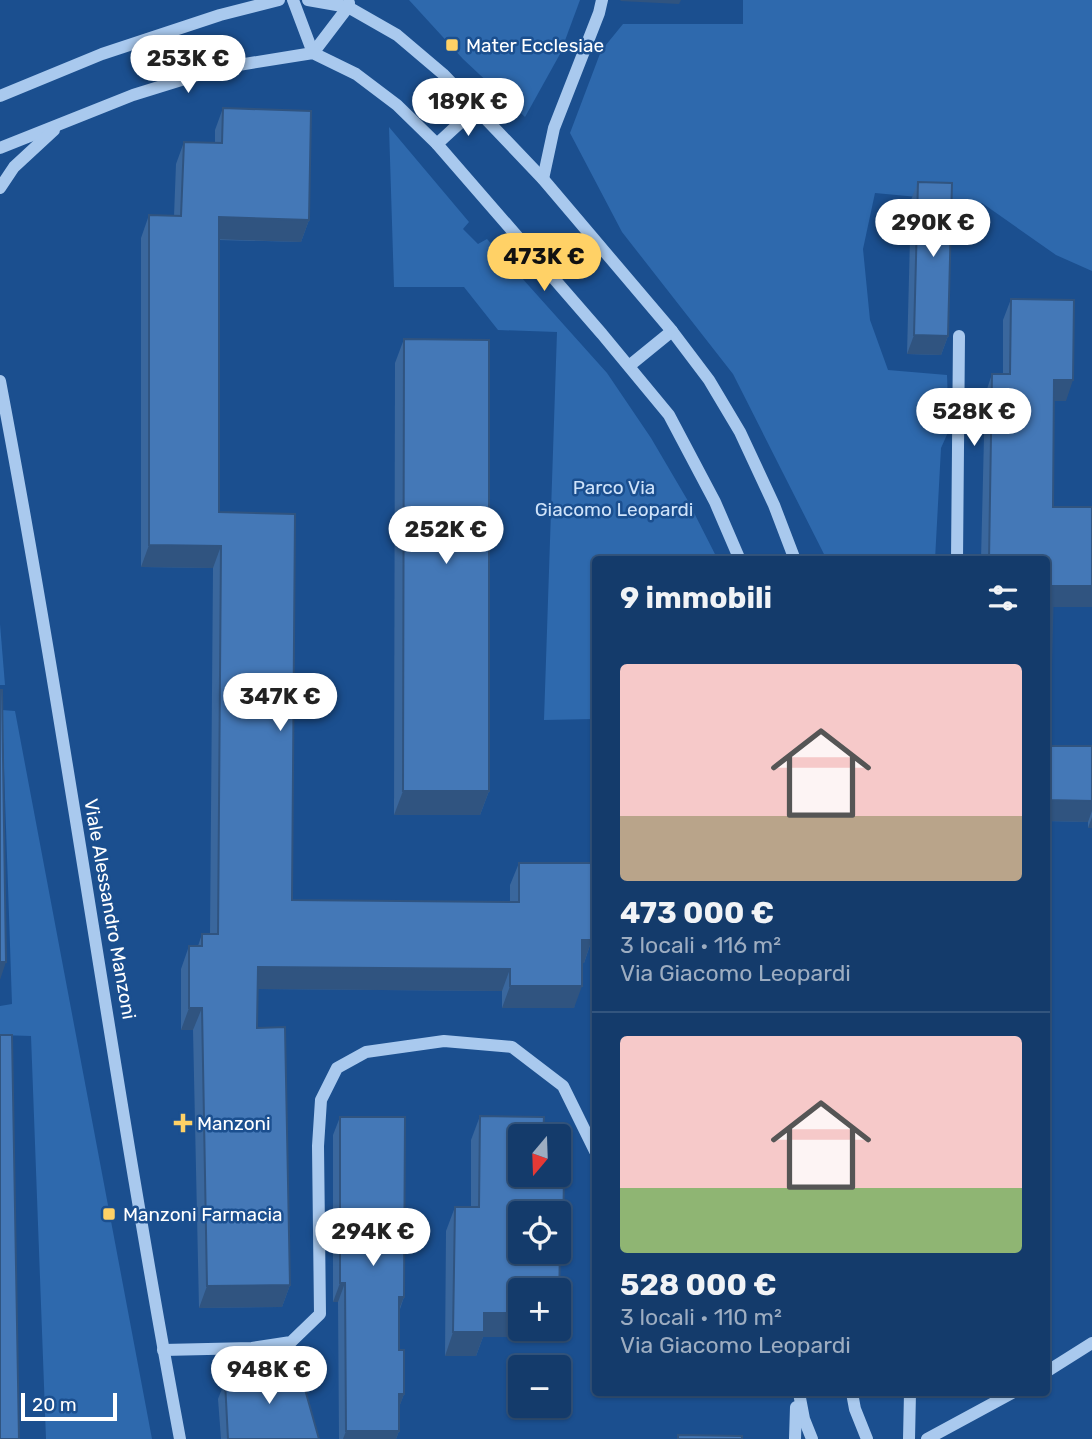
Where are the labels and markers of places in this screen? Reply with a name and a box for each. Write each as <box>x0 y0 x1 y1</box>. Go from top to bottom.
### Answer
place label: Mater Ecclesiae <box>466 34 604 57</box>
pin: 253K € <box>131 36 245 95</box>
marker: Mater Ecclesiae <box>444 37 460 53</box>
pin: 189K € <box>411 78 525 138</box>
pin: 290K € <box>876 200 990 259</box>
pin: 473K € <box>487 233 601 293</box>
pin: 528K € <box>917 388 1031 448</box>
pin: 252K € <box>389 506 503 566</box>
pin: 347K € <box>223 674 337 733</box>
place label: Manzoni <box>197 1112 271 1135</box>
marker: Manzoni <box>175 1115 191 1131</box>
place label: Manzoni Farmacia <box>123 1203 283 1226</box>
marker: Manzoni Farmacia <box>101 1206 117 1222</box>
pin: 294K € <box>316 1208 430 1268</box>
pin: 948K € <box>212 1346 326 1406</box>

